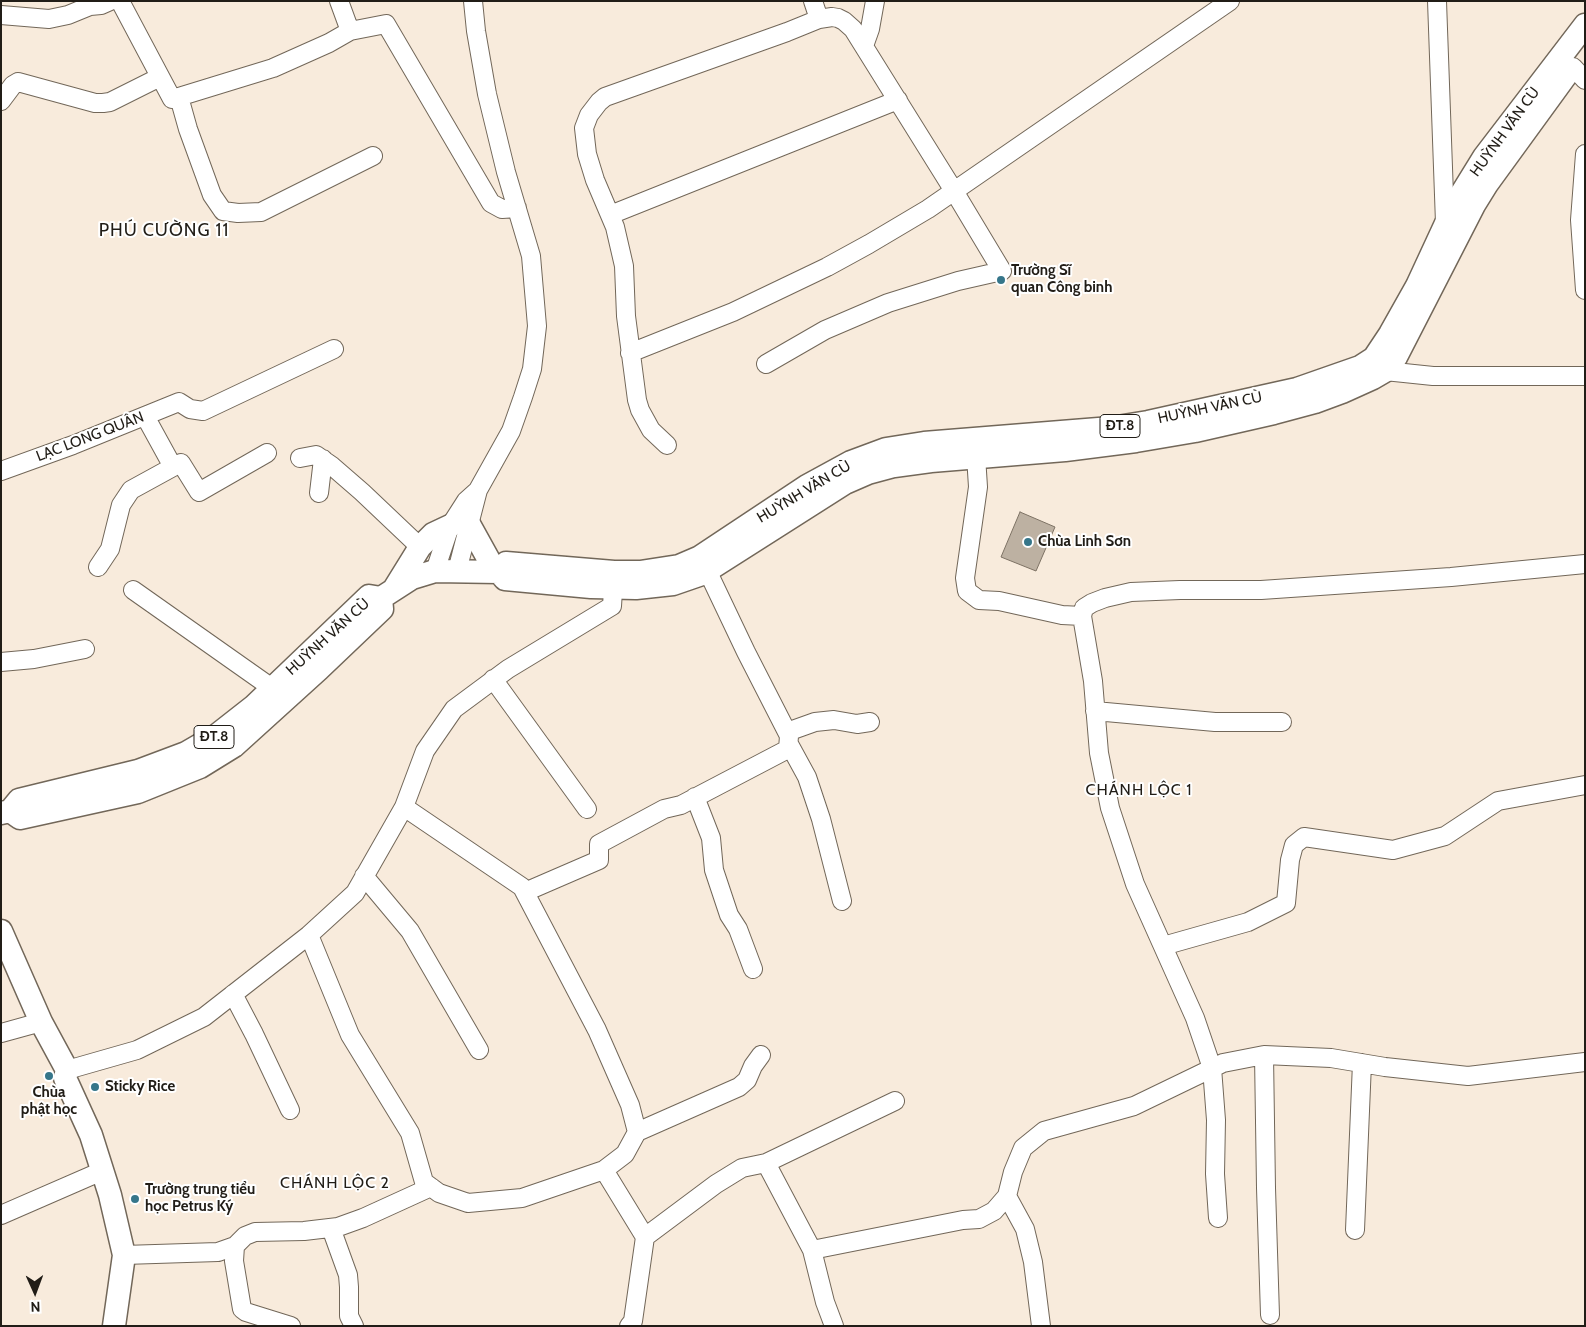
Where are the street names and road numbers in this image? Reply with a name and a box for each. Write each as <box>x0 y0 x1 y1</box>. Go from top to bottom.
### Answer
street label: HUỲNH VĂN CÙ <box>1467 84 1543 180</box>
street label: HUỲNH VĂN CÙ <box>1156 388 1264 428</box>
street label: LẠC LONG QUÂN <box>34 408 146 466</box>
road number: ĐT.8 <box>1100 414 1140 438</box>
street label: HUỲNH VĂN CÙ <box>754 457 854 527</box>
street label: HUỲNH VĂN CÙ <box>283 595 373 679</box>
road number: ĐT.8 <box>194 726 234 749</box>

